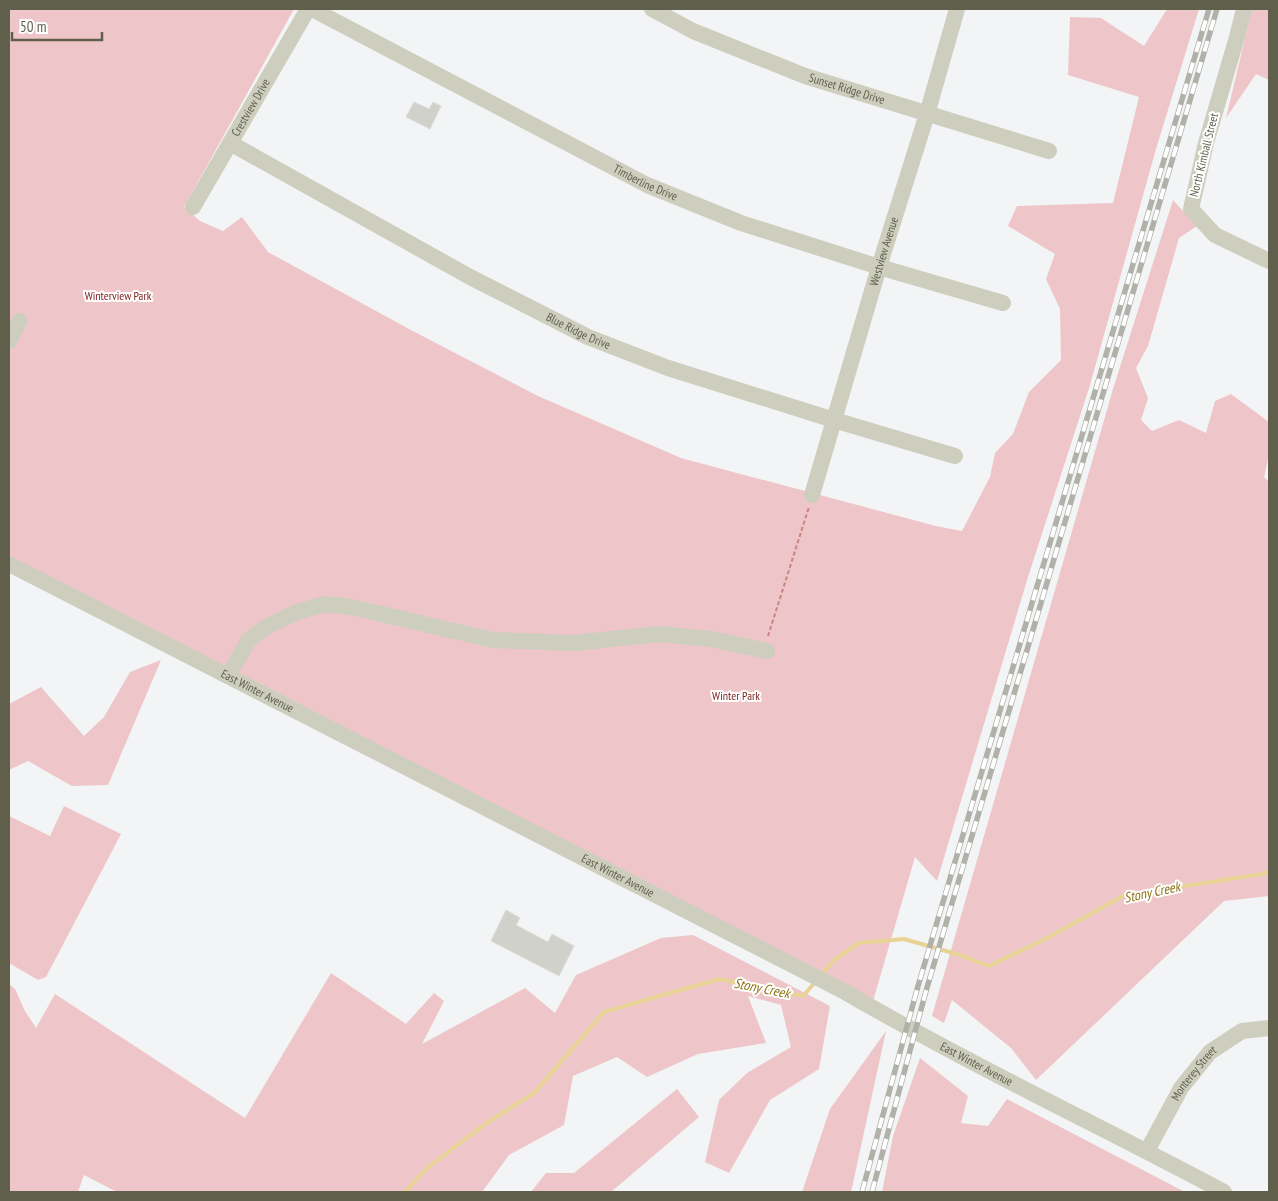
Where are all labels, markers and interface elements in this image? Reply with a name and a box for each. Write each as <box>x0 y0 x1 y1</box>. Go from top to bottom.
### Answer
scale bar <box>12 10 102 42</box>
text: 50 m <box>20 17 46 36</box>
street label: Sunset Ridge Drive <box>807 70 887 107</box>
street label: Crestview Drive <box>228 76 273 139</box>
street label: North Kimball Street <box>1186 111 1221 198</box>
street label: Timberline Drive <box>611 161 680 204</box>
street label: Westview Avenue <box>866 215 901 288</box>
park label: Winterview Park <box>85 288 152 303</box>
street label: Blue Ridge Drive <box>544 309 613 352</box>
street label: East Winter Avenue <box>219 666 297 716</box>
park label: Winter Park <box>712 688 760 703</box>
street label: East Winter Avenue <box>579 850 657 900</box>
water label: Stony Creek <box>1122 877 1183 907</box>
water label: Stony Creek <box>732 974 793 1003</box>
street label: East Winter Avenue <box>938 1038 1015 1089</box>
street label: Monterey Street <box>1168 1042 1220 1103</box>

